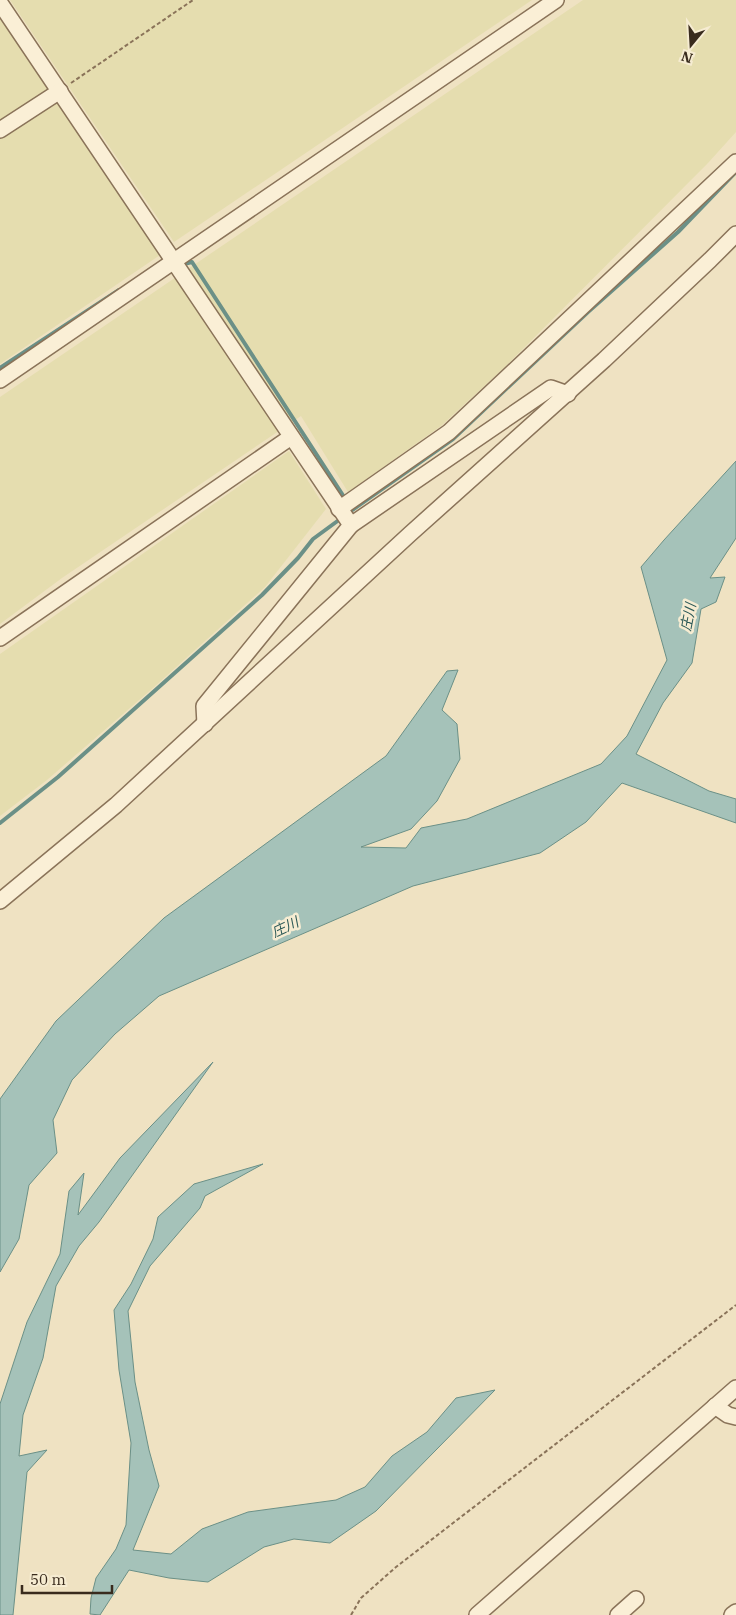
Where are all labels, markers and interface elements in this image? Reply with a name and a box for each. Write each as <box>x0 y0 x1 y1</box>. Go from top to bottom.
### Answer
north arrow <box>666 20 716 70</box>
text: N <box>679 47 695 68</box>
water label: 庄川 <box>676 600 700 632</box>
water label: 庄川 <box>269 912 303 941</box>
scale bar <box>22 1562 112 1594</box>
text: 50 m <box>30 1570 66 1589</box>

